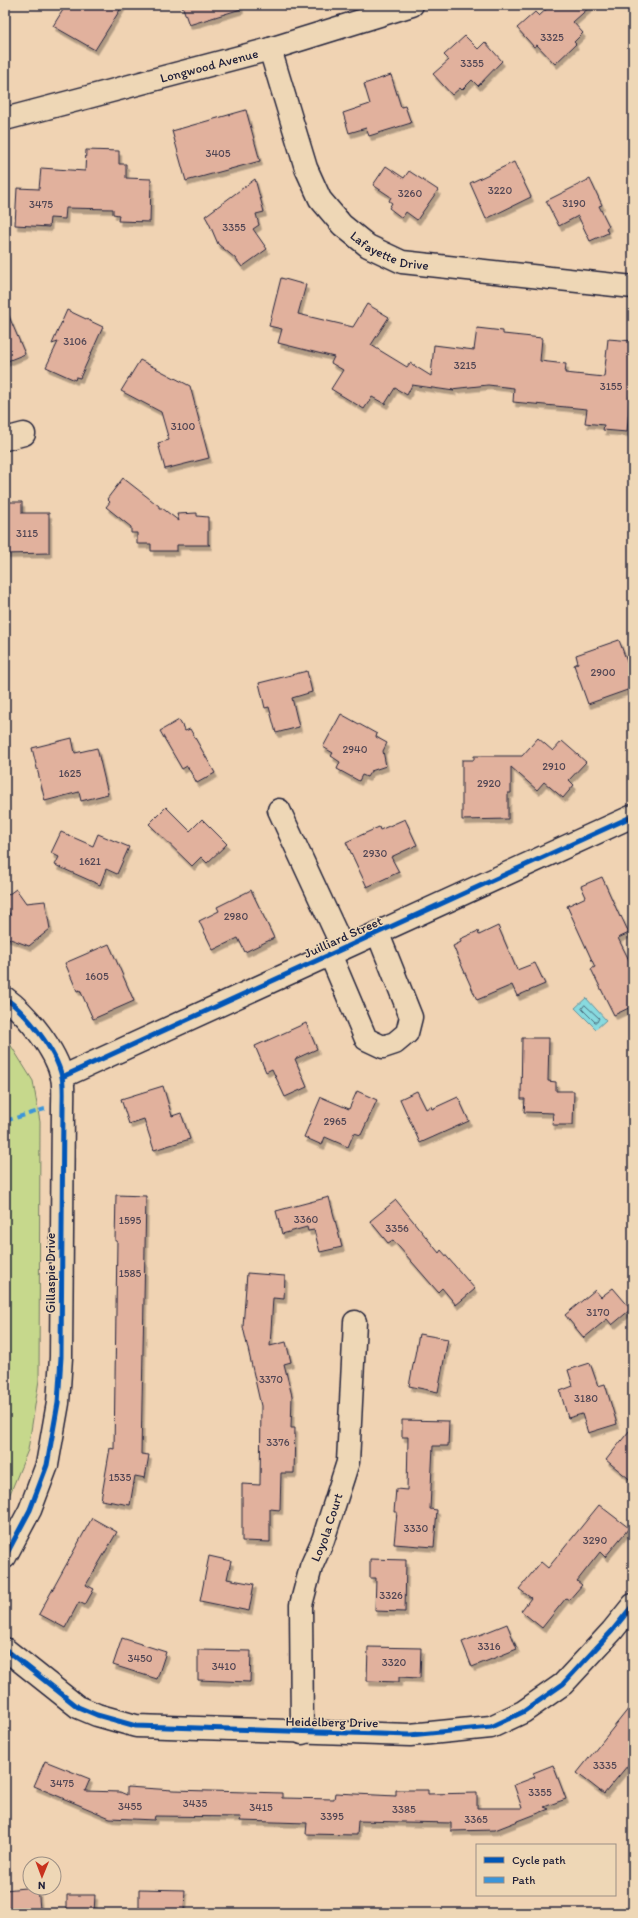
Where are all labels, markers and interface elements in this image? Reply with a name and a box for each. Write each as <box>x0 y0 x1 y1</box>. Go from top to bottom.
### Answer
house number: 3325 <box>540 31 564 44</box>
street label: Longwood Avenue <box>158 45 260 85</box>
house number: 3355 <box>460 57 484 70</box>
house number: 3405 <box>205 147 231 160</box>
house number: 3220 <box>488 184 512 197</box>
house number: 3260 <box>398 187 422 200</box>
house number: 3190 <box>562 197 586 210</box>
house number: 3475 <box>29 198 53 211</box>
house number: 3355 <box>222 221 246 234</box>
street label: Lafayette Drive <box>348 227 430 272</box>
house number: 3106 <box>63 335 87 348</box>
house number: 3215 <box>454 359 477 372</box>
house number: 3155 <box>600 380 623 393</box>
house number: 3100 <box>171 420 196 433</box>
house number: 3115 <box>16 527 38 540</box>
house number: 2900 <box>590 666 616 679</box>
house number: 2940 <box>343 743 368 756</box>
house number: 2910 <box>542 760 566 773</box>
house number: 1625 <box>59 767 81 780</box>
house number: 2920 <box>477 777 501 790</box>
house number: 2930 <box>363 847 387 860</box>
house number: 1621 <box>79 855 101 868</box>
house number: 2980 <box>224 910 248 923</box>
street label: Juilliard Street <box>302 913 385 961</box>
house number: 1605 <box>85 970 109 983</box>
house number: 2965 <box>323 1115 347 1128</box>
house number: 3360 <box>294 1213 319 1226</box>
house number: 1595 <box>119 1214 141 1227</box>
house number: 3356 <box>385 1222 409 1235</box>
street label: Gillaspie Drive <box>43 1233 58 1313</box>
house number: 1585 <box>119 1267 142 1280</box>
house number: 3170 <box>586 1306 610 1319</box>
house number: 3370 <box>259 1373 283 1386</box>
house number: 3180 <box>574 1392 598 1405</box>
house number: 3376 <box>266 1436 290 1449</box>
house number: 1535 <box>109 1471 132 1484</box>
street label: Loyola Court <box>307 1491 345 1564</box>
house number: 3330 <box>404 1522 429 1535</box>
house number: 3290 <box>583 1534 607 1547</box>
house number: 3326 <box>379 1589 403 1602</box>
house number: 3316 <box>478 1640 501 1653</box>
house number: 3450 <box>127 1652 153 1665</box>
house number: 3320 <box>382 1656 406 1669</box>
house number: 3410 <box>212 1660 236 1673</box>
street label: Heidelberg Drive <box>286 1714 378 1730</box>
house number: 3335 <box>593 1759 617 1772</box>
house number: 3475 <box>50 1777 74 1790</box>
house number: 3355 <box>528 1786 552 1799</box>
house number: 3435 <box>183 1797 207 1810</box>
house number: 3455 <box>118 1800 142 1813</box>
house number: 3415 <box>249 1801 273 1814</box>
house number: 3385 <box>392 1803 416 1816</box>
house number: 3395 <box>320 1810 344 1823</box>
house number: 3365 <box>464 1813 488 1826</box>
legend <box>476 1844 616 1896</box>
text: Cycle path <box>512 1853 566 1867</box>
north arrow <box>22 1856 62 1896</box>
text: Path <box>512 1873 535 1887</box>
text: N <box>38 1879 46 1892</box>

